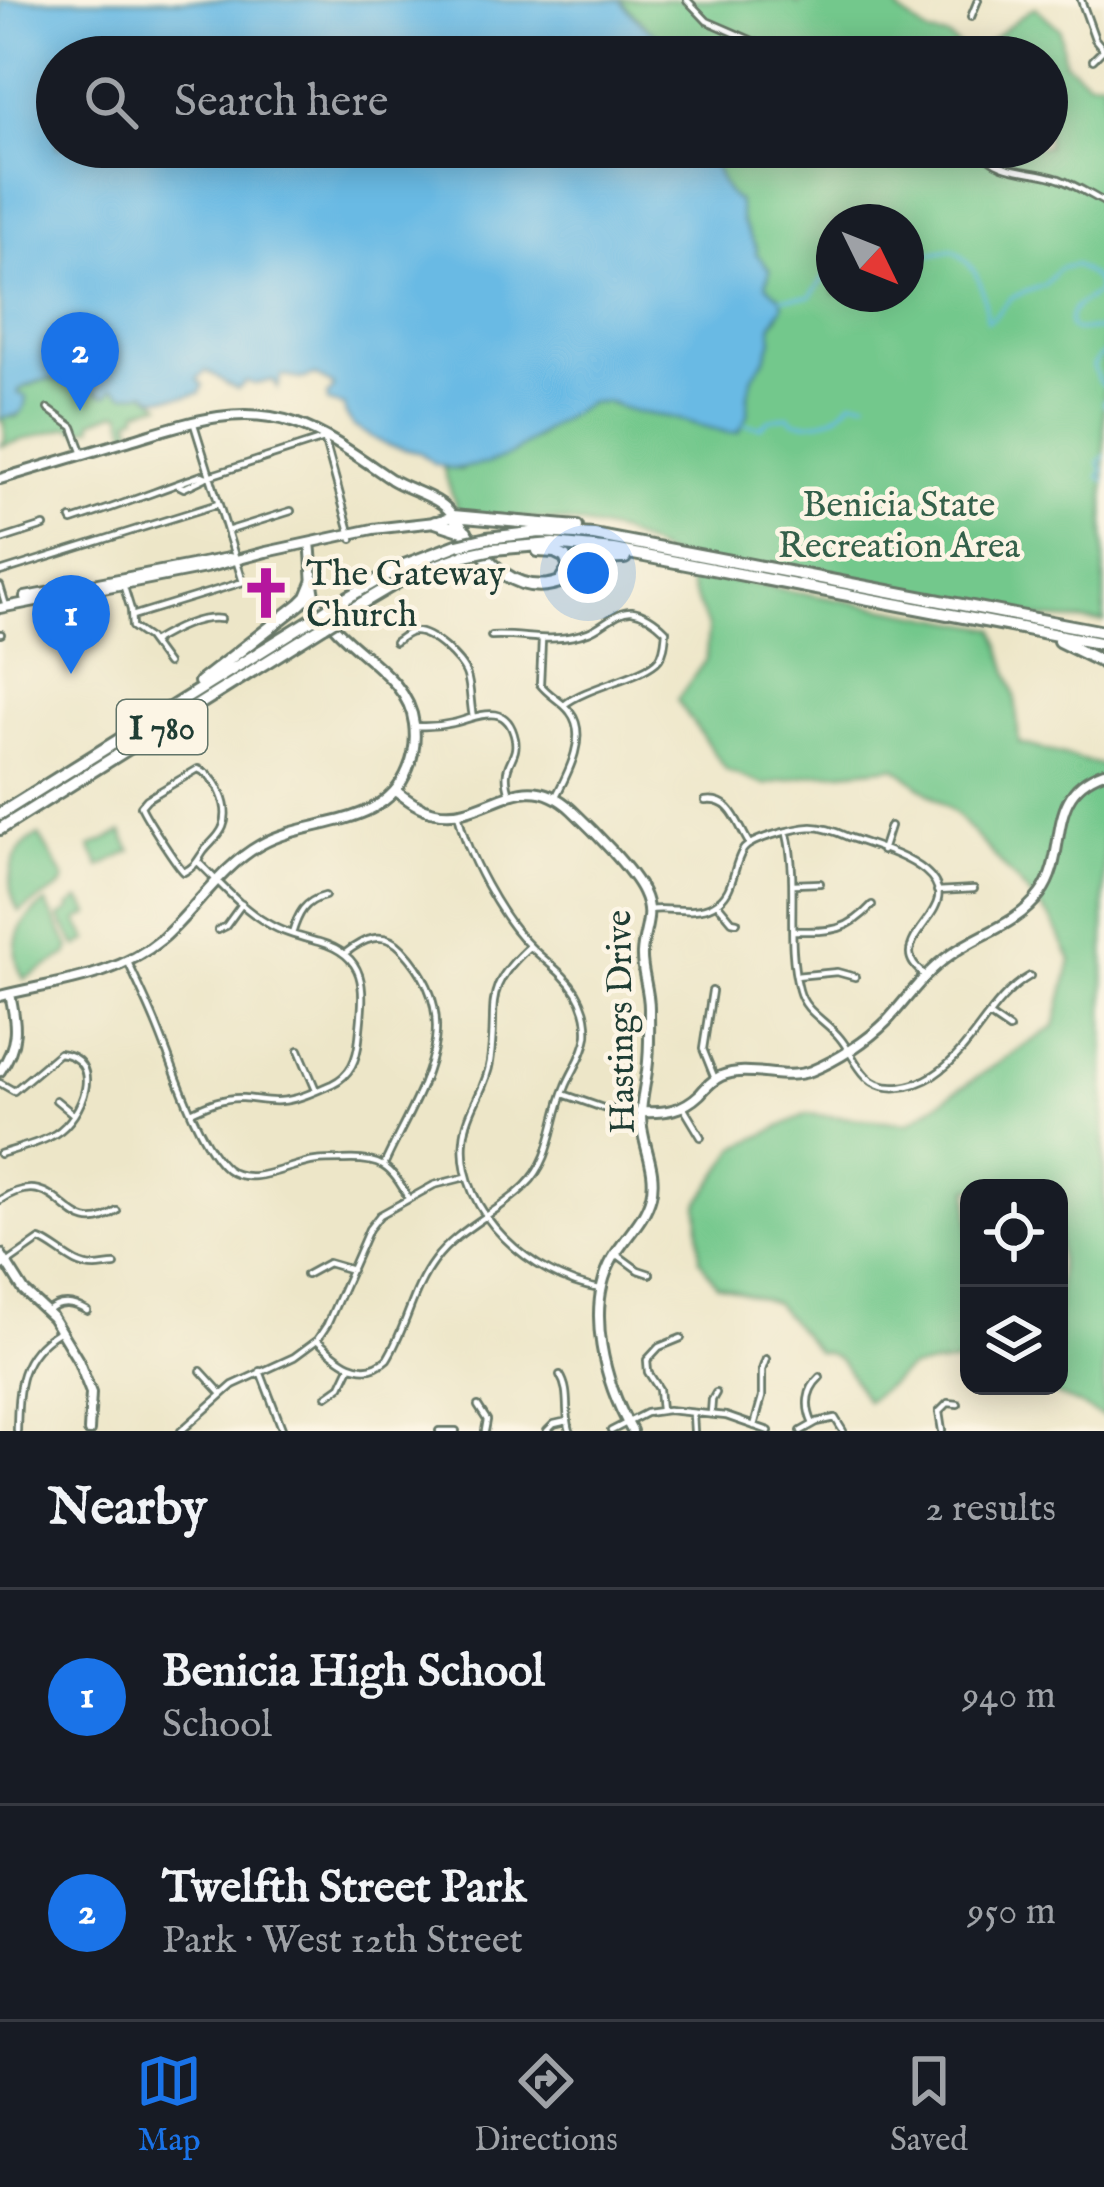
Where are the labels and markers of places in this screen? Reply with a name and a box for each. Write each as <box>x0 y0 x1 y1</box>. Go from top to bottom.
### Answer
pin: 2 <box>41 312 119 411</box>
place label: The Gateway Church <box>306 552 506 639</box>
church icon: The Gateway Church <box>237 564 295 622</box>
pin: 1 <box>32 575 110 674</box>

